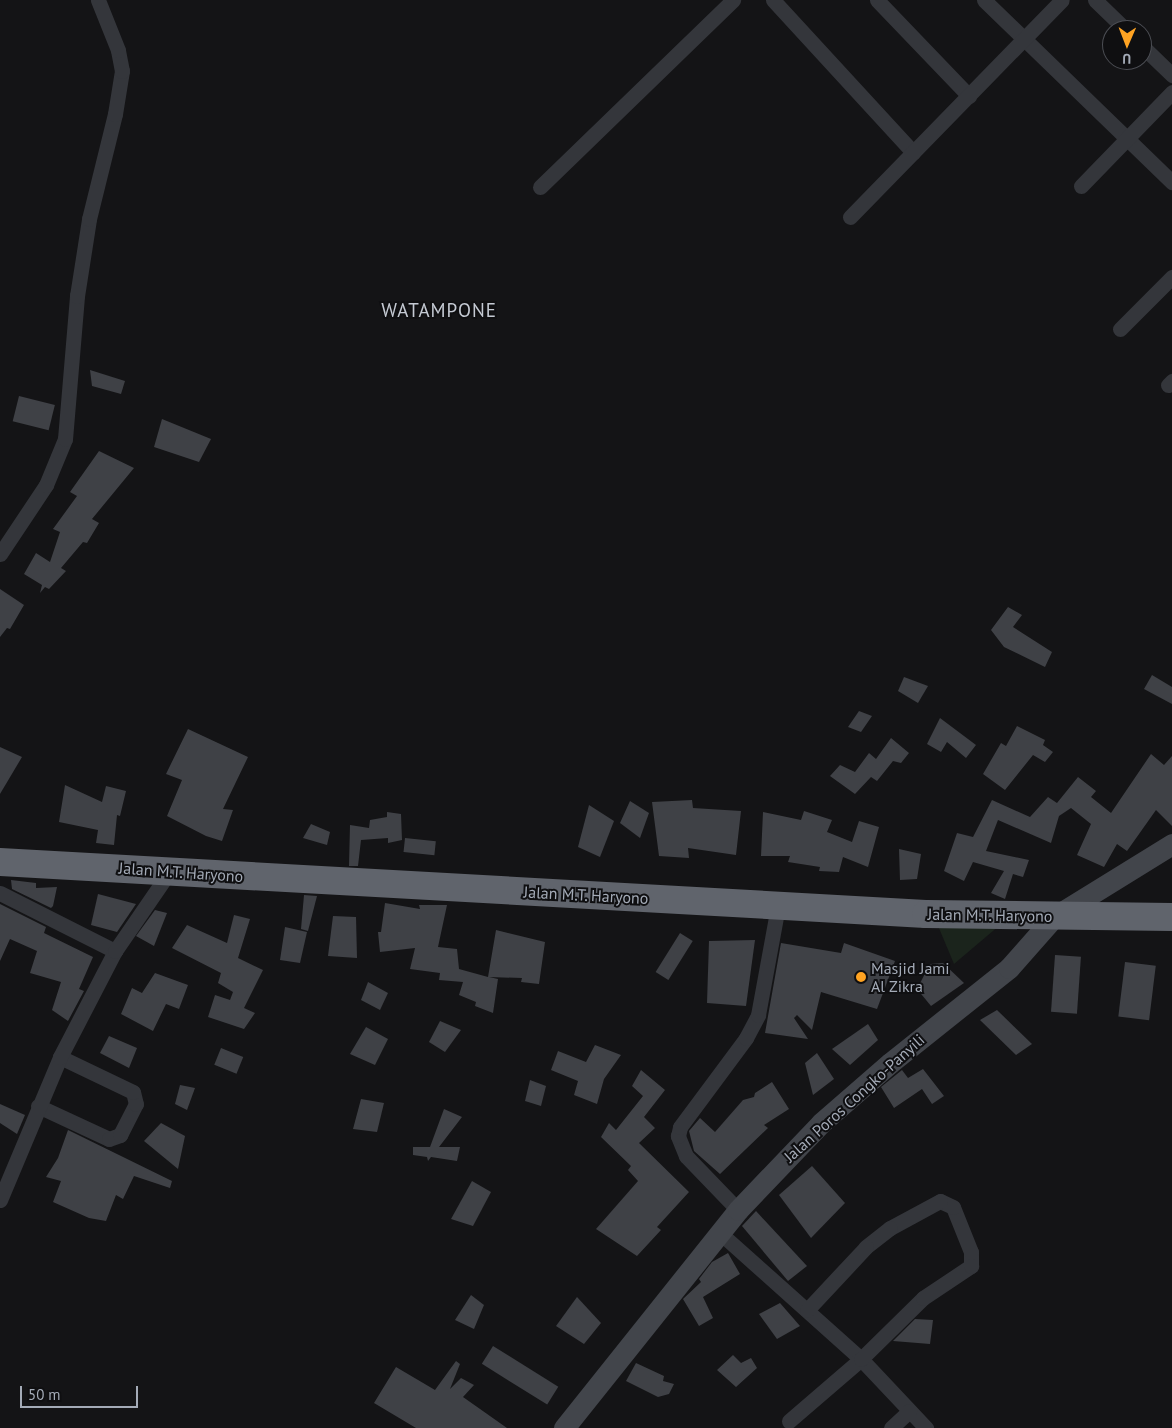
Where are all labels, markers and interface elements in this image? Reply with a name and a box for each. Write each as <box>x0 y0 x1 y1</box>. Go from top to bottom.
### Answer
north arrow <box>1102 20 1152 70</box>
text: U <box>1122 50 1131 68</box>
district label: WATAMPONE <box>380 300 498 322</box>
street label: Jalan M.T. Haryono <box>117 858 245 886</box>
street label: Jalan M.T. Haryono <box>523 882 649 908</box>
street label: Jalan M.T. Haryono <box>927 904 1053 926</box>
place label: Masjid Jami Al Zikra <box>871 958 950 996</box>
marker: Masjid Jami Al Zikra <box>855 971 867 983</box>
street label: Jalan Poros Congko-Panyili <box>780 1030 928 1166</box>
scale bar <box>22 1376 140 1408</box>
text: 50 m <box>28 1385 61 1404</box>

